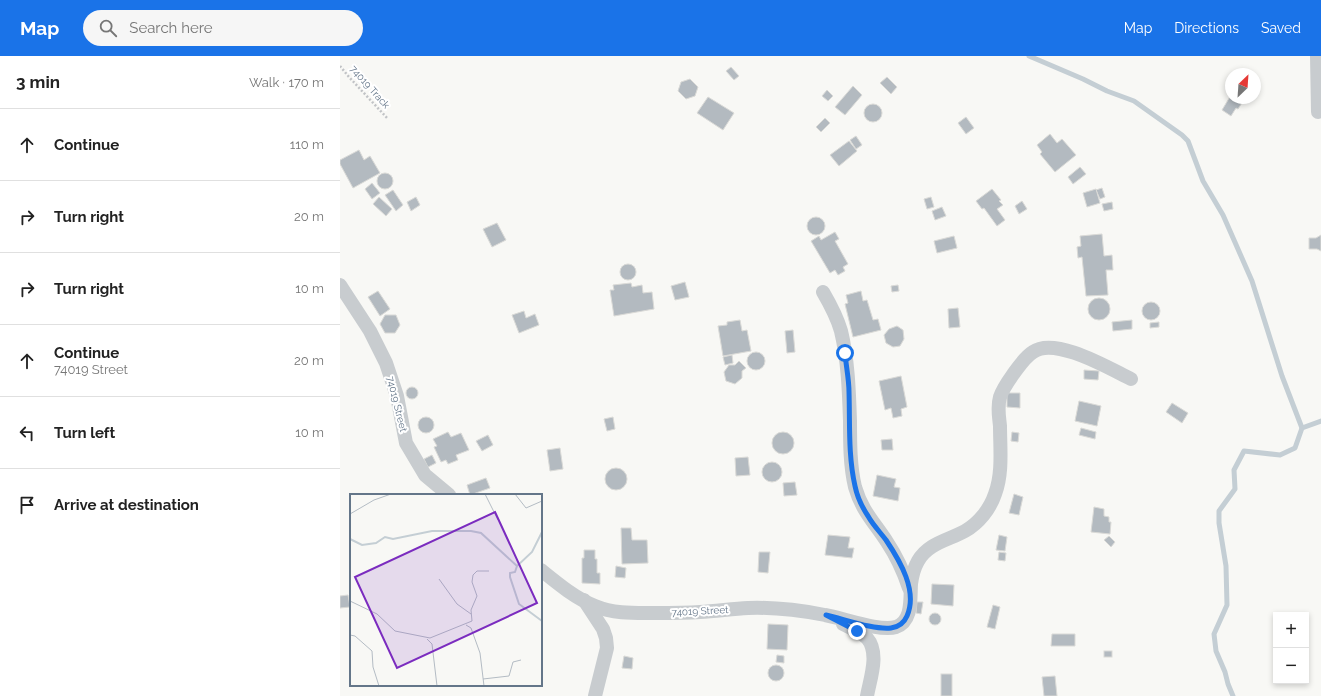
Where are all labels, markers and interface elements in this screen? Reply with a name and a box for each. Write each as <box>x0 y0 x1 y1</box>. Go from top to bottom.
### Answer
search box <box>83 10 363 46</box>
text: Map <box>20 17 59 39</box>
icon: search <box>97 17 119 39</box>
text: Search here <box>129 19 213 37</box>
text: Map <box>1124 20 1152 36</box>
text: Directions <box>1174 20 1239 36</box>
text: Saved <box>1261 20 1301 36</box>
street label: 74019 Track <box>348 63 393 111</box>
north arrow <box>1225 68 1261 104</box>
text: 3 min <box>16 72 60 92</box>
text: Walk · 170 m <box>249 75 324 90</box>
icon: ahead <box>16 134 38 156</box>
text: Continue <box>54 136 119 154</box>
text: 110 m <box>290 137 324 152</box>
icon: right <box>16 206 38 228</box>
text: Turn right <box>54 208 124 226</box>
text: 20 m <box>294 209 324 224</box>
icon: right <box>16 278 38 300</box>
text: Turn right <box>54 280 124 298</box>
text: 10 m <box>295 281 324 296</box>
text: Continue <box>54 344 119 362</box>
route start <box>836 344 854 362</box>
icon: ahead <box>16 350 38 372</box>
text: 20 m <box>294 353 324 368</box>
text: 74019 Street <box>54 362 128 377</box>
street label: 74019 Street <box>385 375 409 434</box>
icon: left <box>16 422 38 444</box>
text: Turn left <box>54 424 115 442</box>
text: 10 m <box>295 425 324 440</box>
icon: arrive <box>16 494 38 516</box>
inset map <box>350 494 542 686</box>
text: Arrive at destination <box>54 496 199 514</box>
street label: 74019 Street <box>671 604 729 618</box>
map controls <box>1273 612 1309 684</box>
button: + <box>1273 612 1309 648</box>
route end <box>848 622 866 640</box>
button: − <box>1273 648 1309 684</box>

